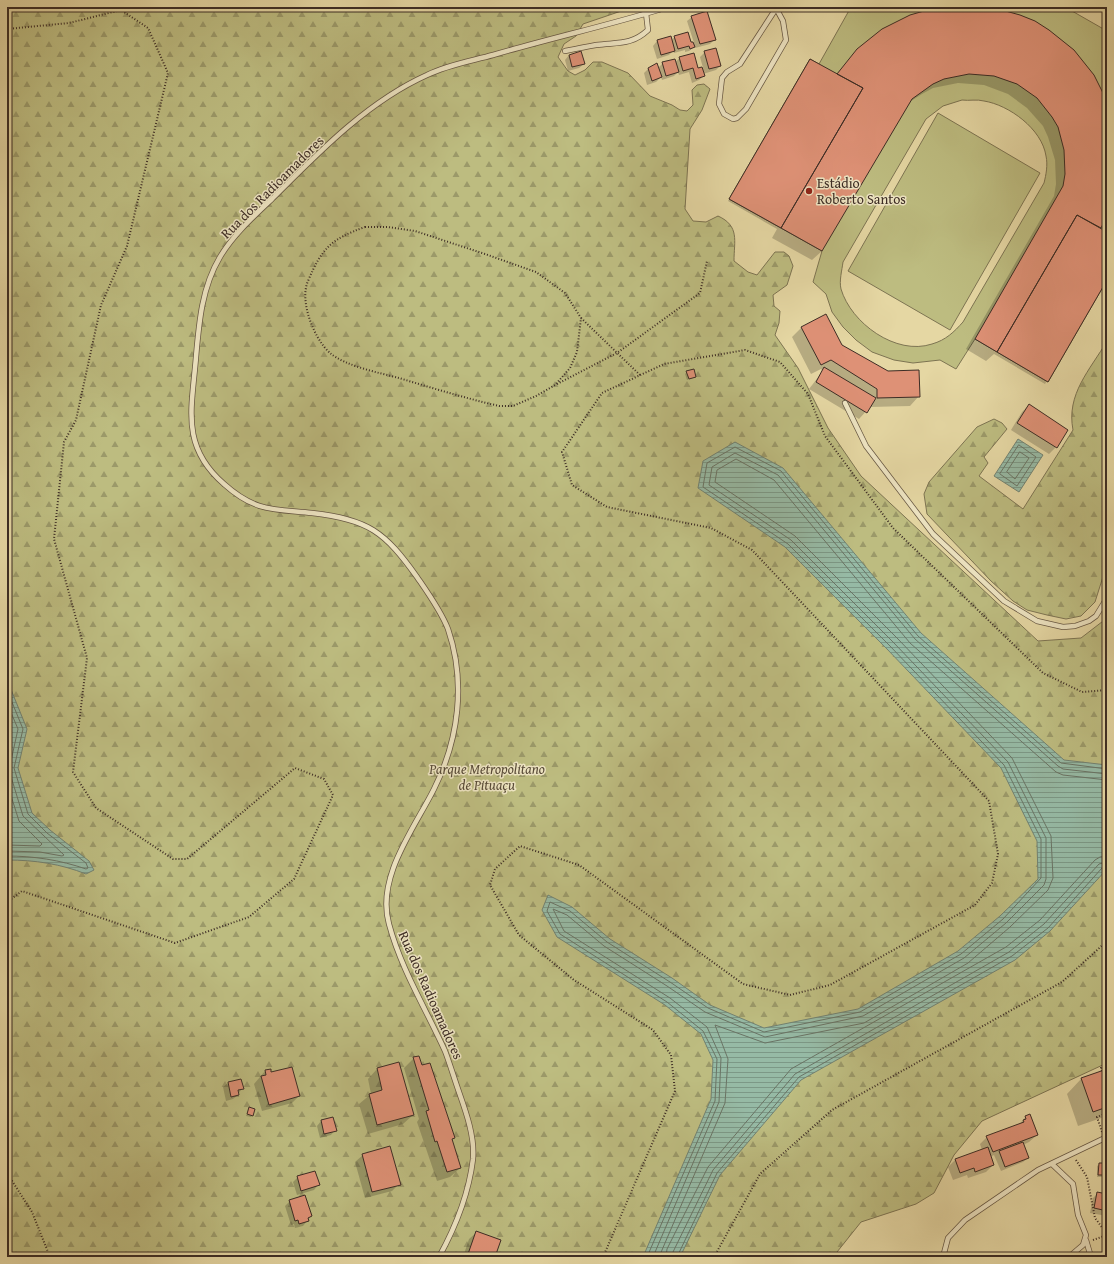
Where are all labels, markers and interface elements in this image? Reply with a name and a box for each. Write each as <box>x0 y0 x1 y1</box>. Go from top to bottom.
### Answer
street label: Rua dos Radioamadores <box>216 131 328 243</box>
place label: Estádio Roberto Santos <box>817 173 906 209</box>
marker: Estádio Roberto Santos <box>804 186 814 196</box>
park label: Parque Metropolitano de Pituaçu <box>428 759 545 795</box>
street label: Rua dos Radioamadores <box>394 928 468 1062</box>

